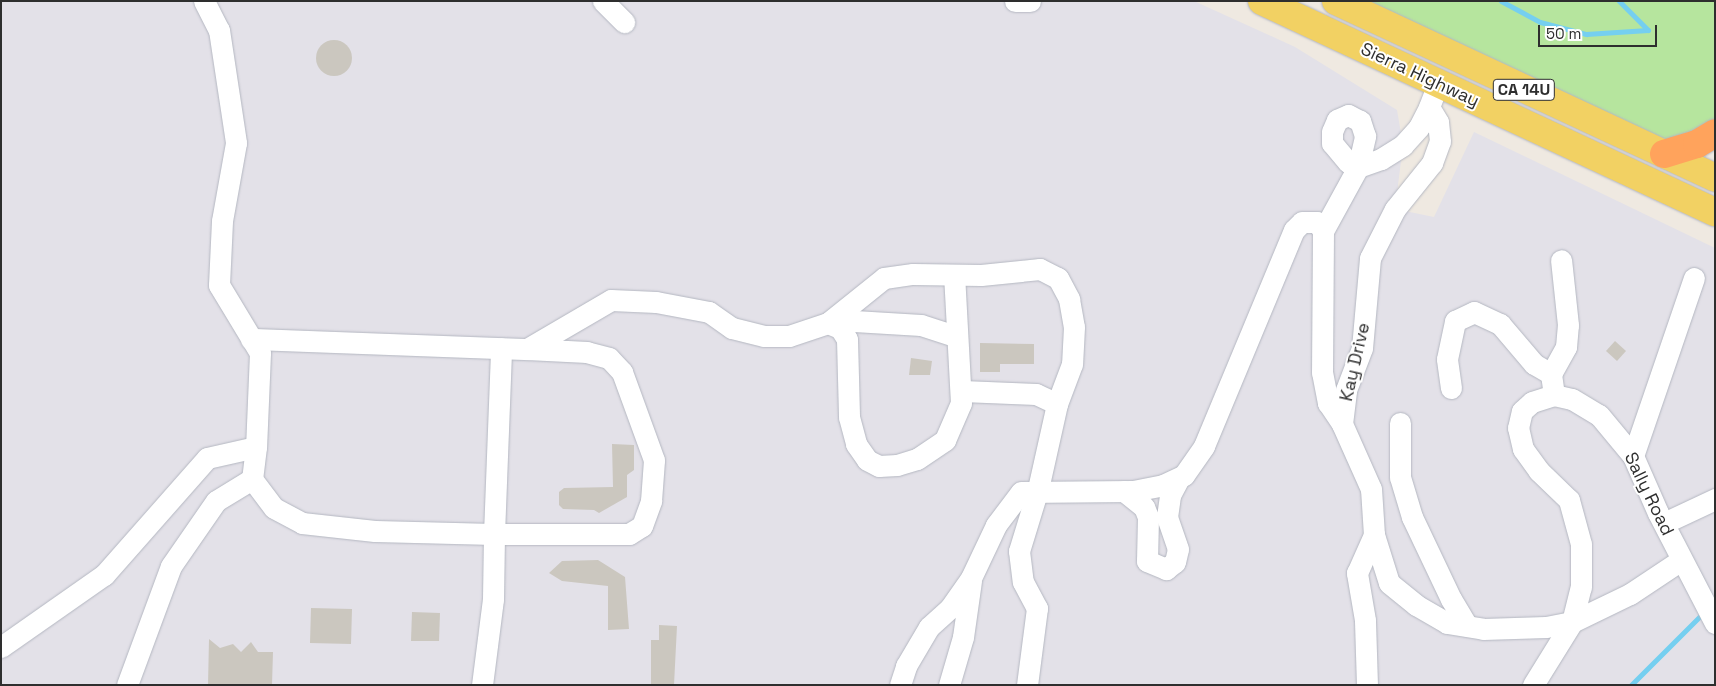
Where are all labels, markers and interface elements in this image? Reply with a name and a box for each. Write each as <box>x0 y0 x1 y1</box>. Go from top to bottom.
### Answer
scale bar <box>1541 15 1660 47</box>
text: 50 m <box>1546 24 1581 43</box>
street label: Sierra Highway <box>1357 38 1483 112</box>
road number: CA 14U <box>1492 76 1556 104</box>
street label: Kay Drive <box>1335 321 1375 403</box>
street label: Sally Road <box>1620 449 1678 539</box>

